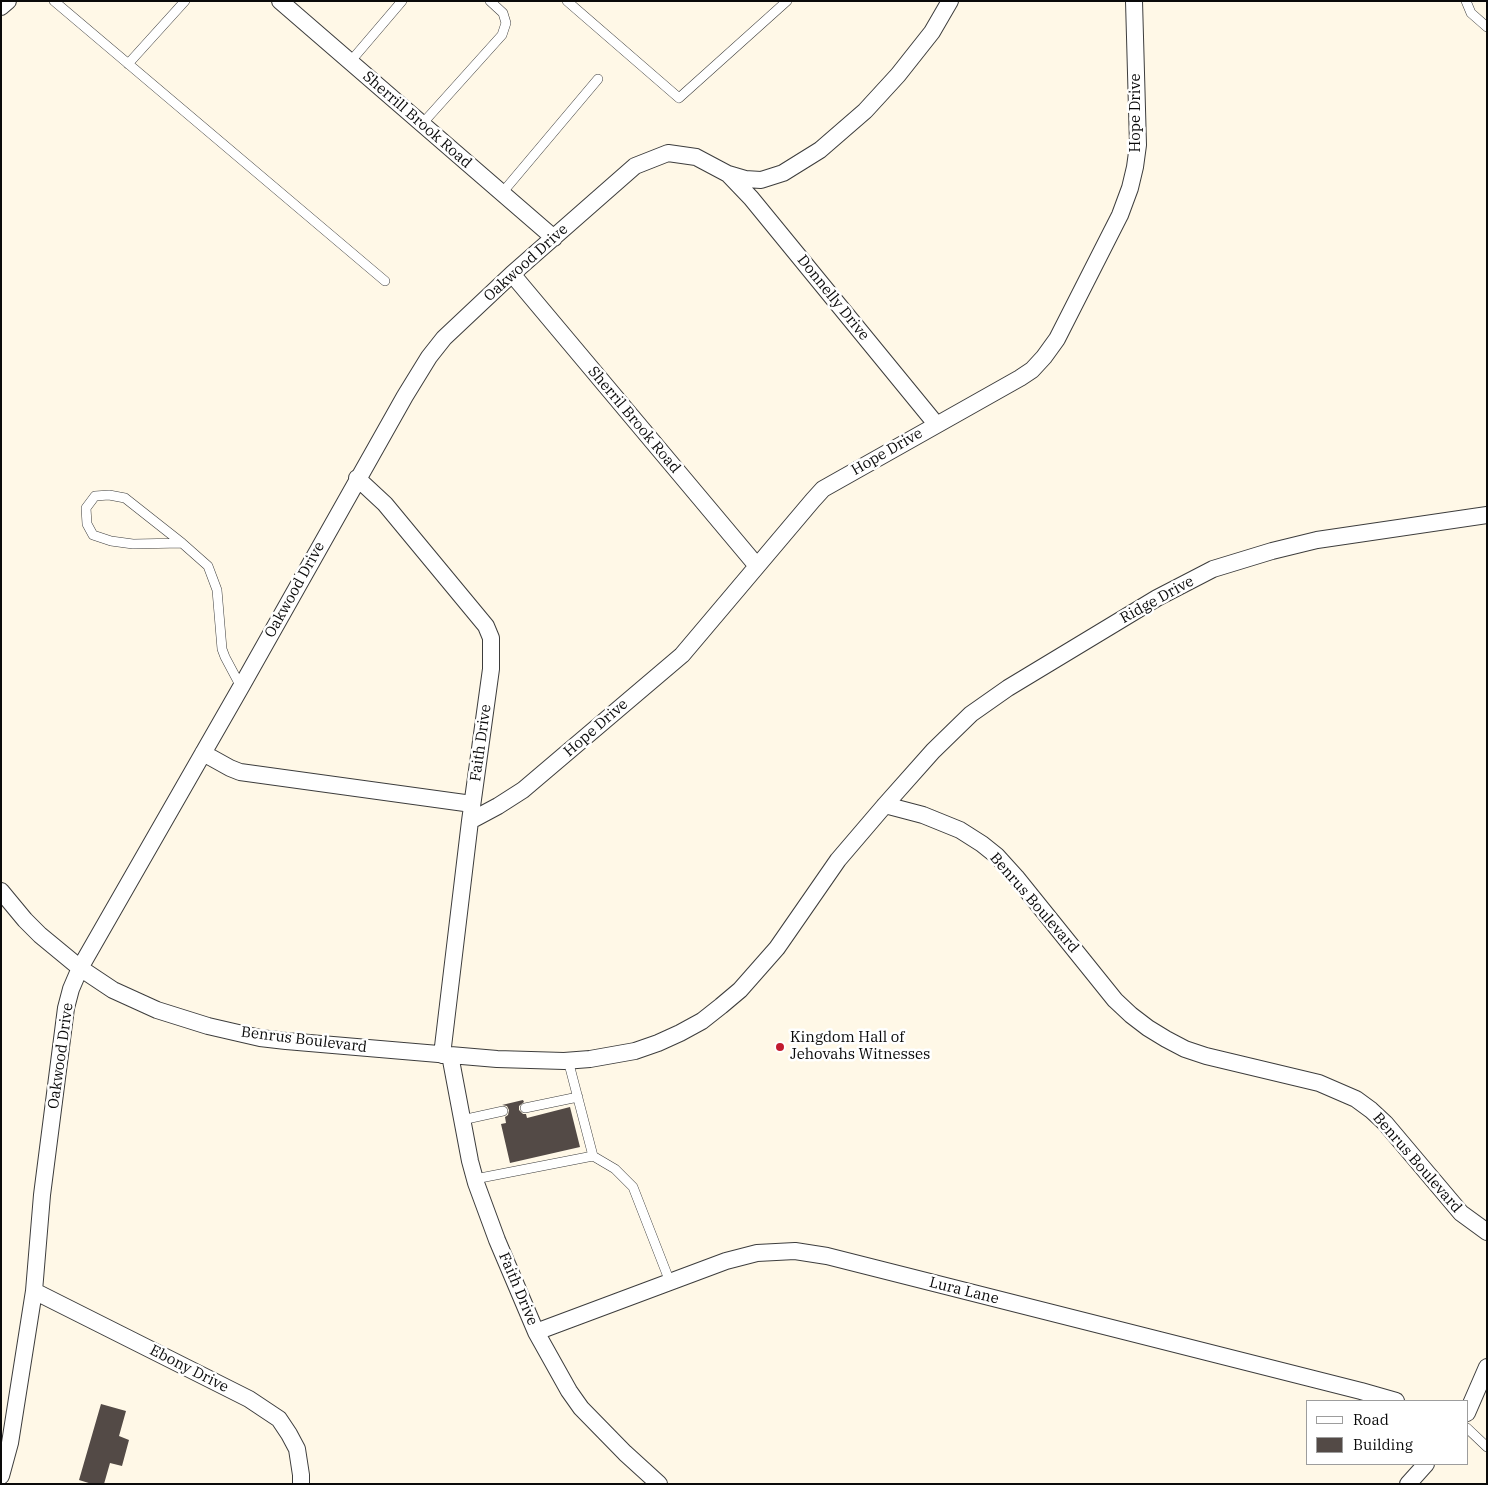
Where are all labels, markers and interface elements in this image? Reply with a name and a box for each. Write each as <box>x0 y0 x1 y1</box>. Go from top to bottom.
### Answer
street label: Sherrill Brook Road <box>359 68 475 172</box>
street label: Hope Drive <box>1127 74 1145 152</box>
street label: Oakwood Drive <box>480 221 572 305</box>
street label: Donnelly Drive <box>793 252 873 344</box>
street label: Sherril Brook Road <box>584 363 684 477</box>
street label: Hope Drive <box>848 424 926 480</box>
street label: Oakwood Drive <box>261 539 329 641</box>
street label: Ridge Drive <box>1117 572 1197 628</box>
street label: Hope Drive <box>560 695 632 761</box>
street label: Faith Drive <box>467 703 495 783</box>
street label: Benrus Boulevard <box>986 849 1082 957</box>
street label: Oakwood Drive <box>45 1002 77 1110</box>
street label: Benrus Boulevard <box>240 1023 368 1057</box>
place label: Kingdom Hall of Jehovahs Witnesses <box>790 1029 930 1064</box>
marker: Kingdom Hall of Jehovahs Witnesses <box>774 1041 786 1053</box>
street label: Benrus Boulevard <box>1369 1109 1465 1217</box>
street label: Faith Drive <box>495 1250 541 1328</box>
street label: Lura Lane <box>927 1274 1001 1308</box>
street label: Ebony Drive <box>147 1341 231 1397</box>
legend <box>1306 1400 1468 1465</box>
text: Road <box>1353 1410 1389 1429</box>
text: Building <box>1353 1435 1413 1454</box>

